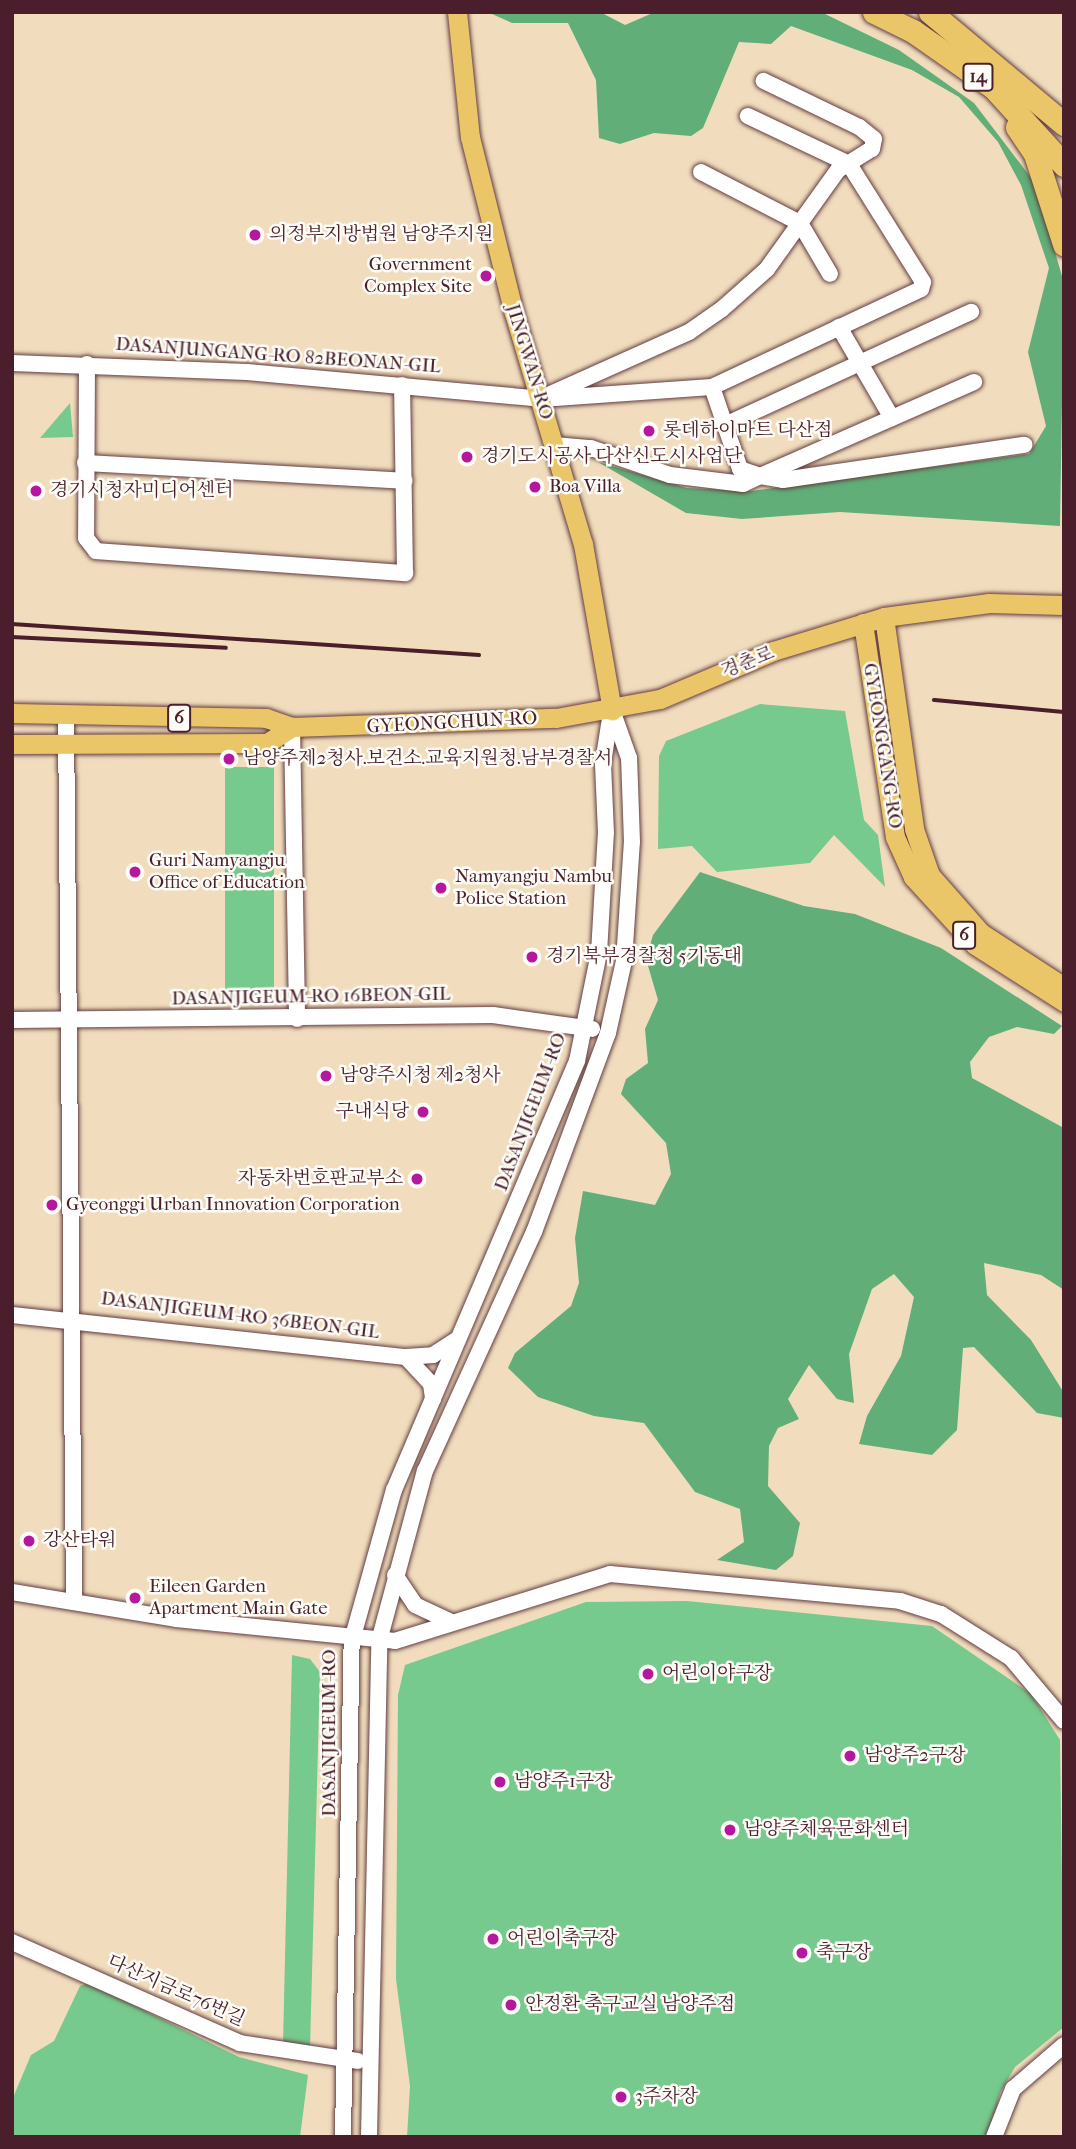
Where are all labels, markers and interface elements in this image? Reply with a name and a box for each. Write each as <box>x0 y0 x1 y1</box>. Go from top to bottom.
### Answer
road number: 14 <box>962 62 994 92</box>
place label: 의정부지방법원 남양주지원 <box>269 224 493 246</box>
marker: 의정부지방법원 남양주지원 <box>247 227 263 243</box>
place label: Government Complex Site <box>364 254 472 298</box>
marker: Government Complex Site <box>478 268 494 284</box>
street label: JINGWAN-RO <box>501 301 557 423</box>
street label: DASANJUNGANG-RO 82BEONAN-GIL <box>115 333 441 379</box>
place label: 롯데하이마트 다산점 <box>663 420 832 442</box>
marker: 롯데하이마트 다산점 <box>641 423 657 439</box>
place label: 경기도시공사 다산신도시사업단 <box>481 446 742 468</box>
marker: 경기도시공사 다산신도시사업단 <box>459 449 475 465</box>
place label: Boa Villa <box>549 476 621 498</box>
marker: Boa Villa <box>527 479 543 495</box>
place label: 경기시청자미디어센터 <box>50 480 234 502</box>
marker: 경기시청자미디어센터 <box>28 483 44 499</box>
street label: 경춘로 <box>718 642 778 684</box>
street label: GYEONGGANG-RO <box>858 662 906 830</box>
road number: 6 <box>167 704 191 732</box>
street label: GYEONGCHUN-RO <box>366 707 538 739</box>
place label: 남양주제2청사.보건소.교육지원청.남부경찰서 <box>243 748 612 770</box>
marker: 남양주제2청사.보건소.교육지원청.남부경찰서 <box>221 751 237 767</box>
place label: Guri Namyangju Office of Education <box>149 850 305 894</box>
marker: Guri Namyangju Office of Education <box>127 864 143 880</box>
place label: Namyangju Nambu Police Station <box>455 866 612 910</box>
marker: Namyangju Nambu Police Station <box>433 880 449 896</box>
road number: 6 <box>952 920 976 950</box>
place label: 경기북부경찰청 5기동대 <box>546 946 742 968</box>
marker: 경기북부경찰청 5기동대 <box>524 949 540 965</box>
street label: DASANJIGEUM-RO 16BEON-GIL <box>171 983 451 1011</box>
street label: DASANJIGEUM-RO <box>490 1030 572 1194</box>
place label: 남양주시청 제2청사 <box>340 1065 501 1087</box>
marker: 남양주시청 제2청사 <box>318 1068 334 1084</box>
place label: 구내식당 <box>336 1101 409 1123</box>
marker: 구내식당 <box>415 1104 431 1120</box>
place label: 자동차번호판교부소 <box>238 1168 403 1190</box>
marker: 자동차번호판교부소 <box>409 1171 425 1187</box>
place label: Gyeonggi Urban Innovation Corporation <box>66 1194 400 1216</box>
marker: Gyeonggi Urban Innovation Corporation <box>44 1197 60 1213</box>
street label: DASANJIGEUM-RO 36BEON-GIL <box>100 1288 380 1344</box>
place label: 강산타워 <box>43 1530 116 1552</box>
marker: 강산타워 <box>21 1533 37 1549</box>
place label: Eileen Garden Apartment Main Gate <box>149 1576 328 1620</box>
marker: Eileen Garden Apartment Main Gate <box>127 1590 143 1606</box>
street label: DASANJIGEUM-RO <box>319 1649 341 1817</box>
place label: 어린이야구장 <box>662 1663 772 1685</box>
marker: 어린이야구장 <box>640 1666 656 1682</box>
place label: 남양주2구장 <box>864 1745 966 1767</box>
marker: 남양주2구장 <box>842 1748 858 1764</box>
place label: 남양주1구장 <box>514 1771 613 1793</box>
marker: 남양주1구장 <box>492 1774 508 1790</box>
place label: 남양주체육문화센터 <box>744 1819 909 1841</box>
marker: 남양주체육문화센터 <box>722 1822 738 1838</box>
place label: 어린이축구장 <box>507 1928 617 1950</box>
marker: 어린이축구장 <box>485 1931 501 1947</box>
place label: 축구장 <box>816 1942 871 1964</box>
marker: 축구장 <box>794 1945 810 1961</box>
street label: 다산지금로76번길 <box>104 1951 248 2031</box>
place label: 안정환 축구교실 남양주점 <box>525 1994 735 2016</box>
marker: 안정환 축구교실 남양주점 <box>503 1997 519 2013</box>
place label: 3주차장 <box>635 2086 698 2108</box>
marker: 3주차장 <box>613 2089 629 2105</box>

